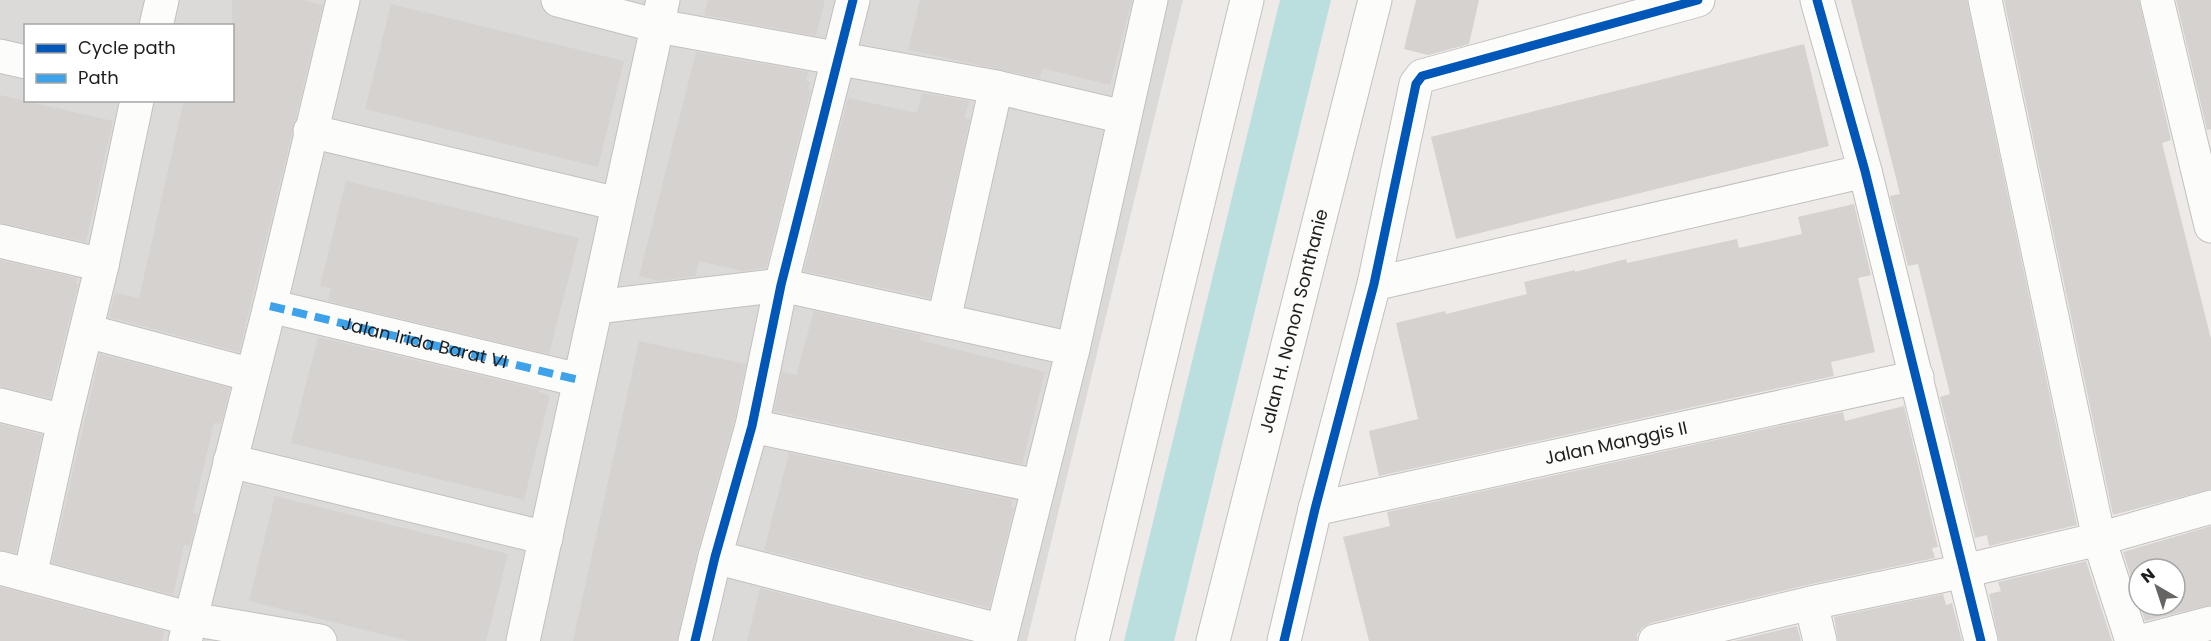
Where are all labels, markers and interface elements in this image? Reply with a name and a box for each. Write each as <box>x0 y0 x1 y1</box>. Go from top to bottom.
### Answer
legend <box>24 24 234 102</box>
text: Cycle path <box>78 35 176 60</box>
text: Path <box>78 65 119 90</box>
street label: Jalan H. Nonon Sonthanie <box>1253 206 1334 436</box>
street label: Jalan Irida Barat VI <box>339 311 510 374</box>
street label: Jalan Manggis II <box>1542 415 1690 470</box>
north arrow <box>2127 557 2187 617</box>
text: N <box>2136 563 2160 588</box>

